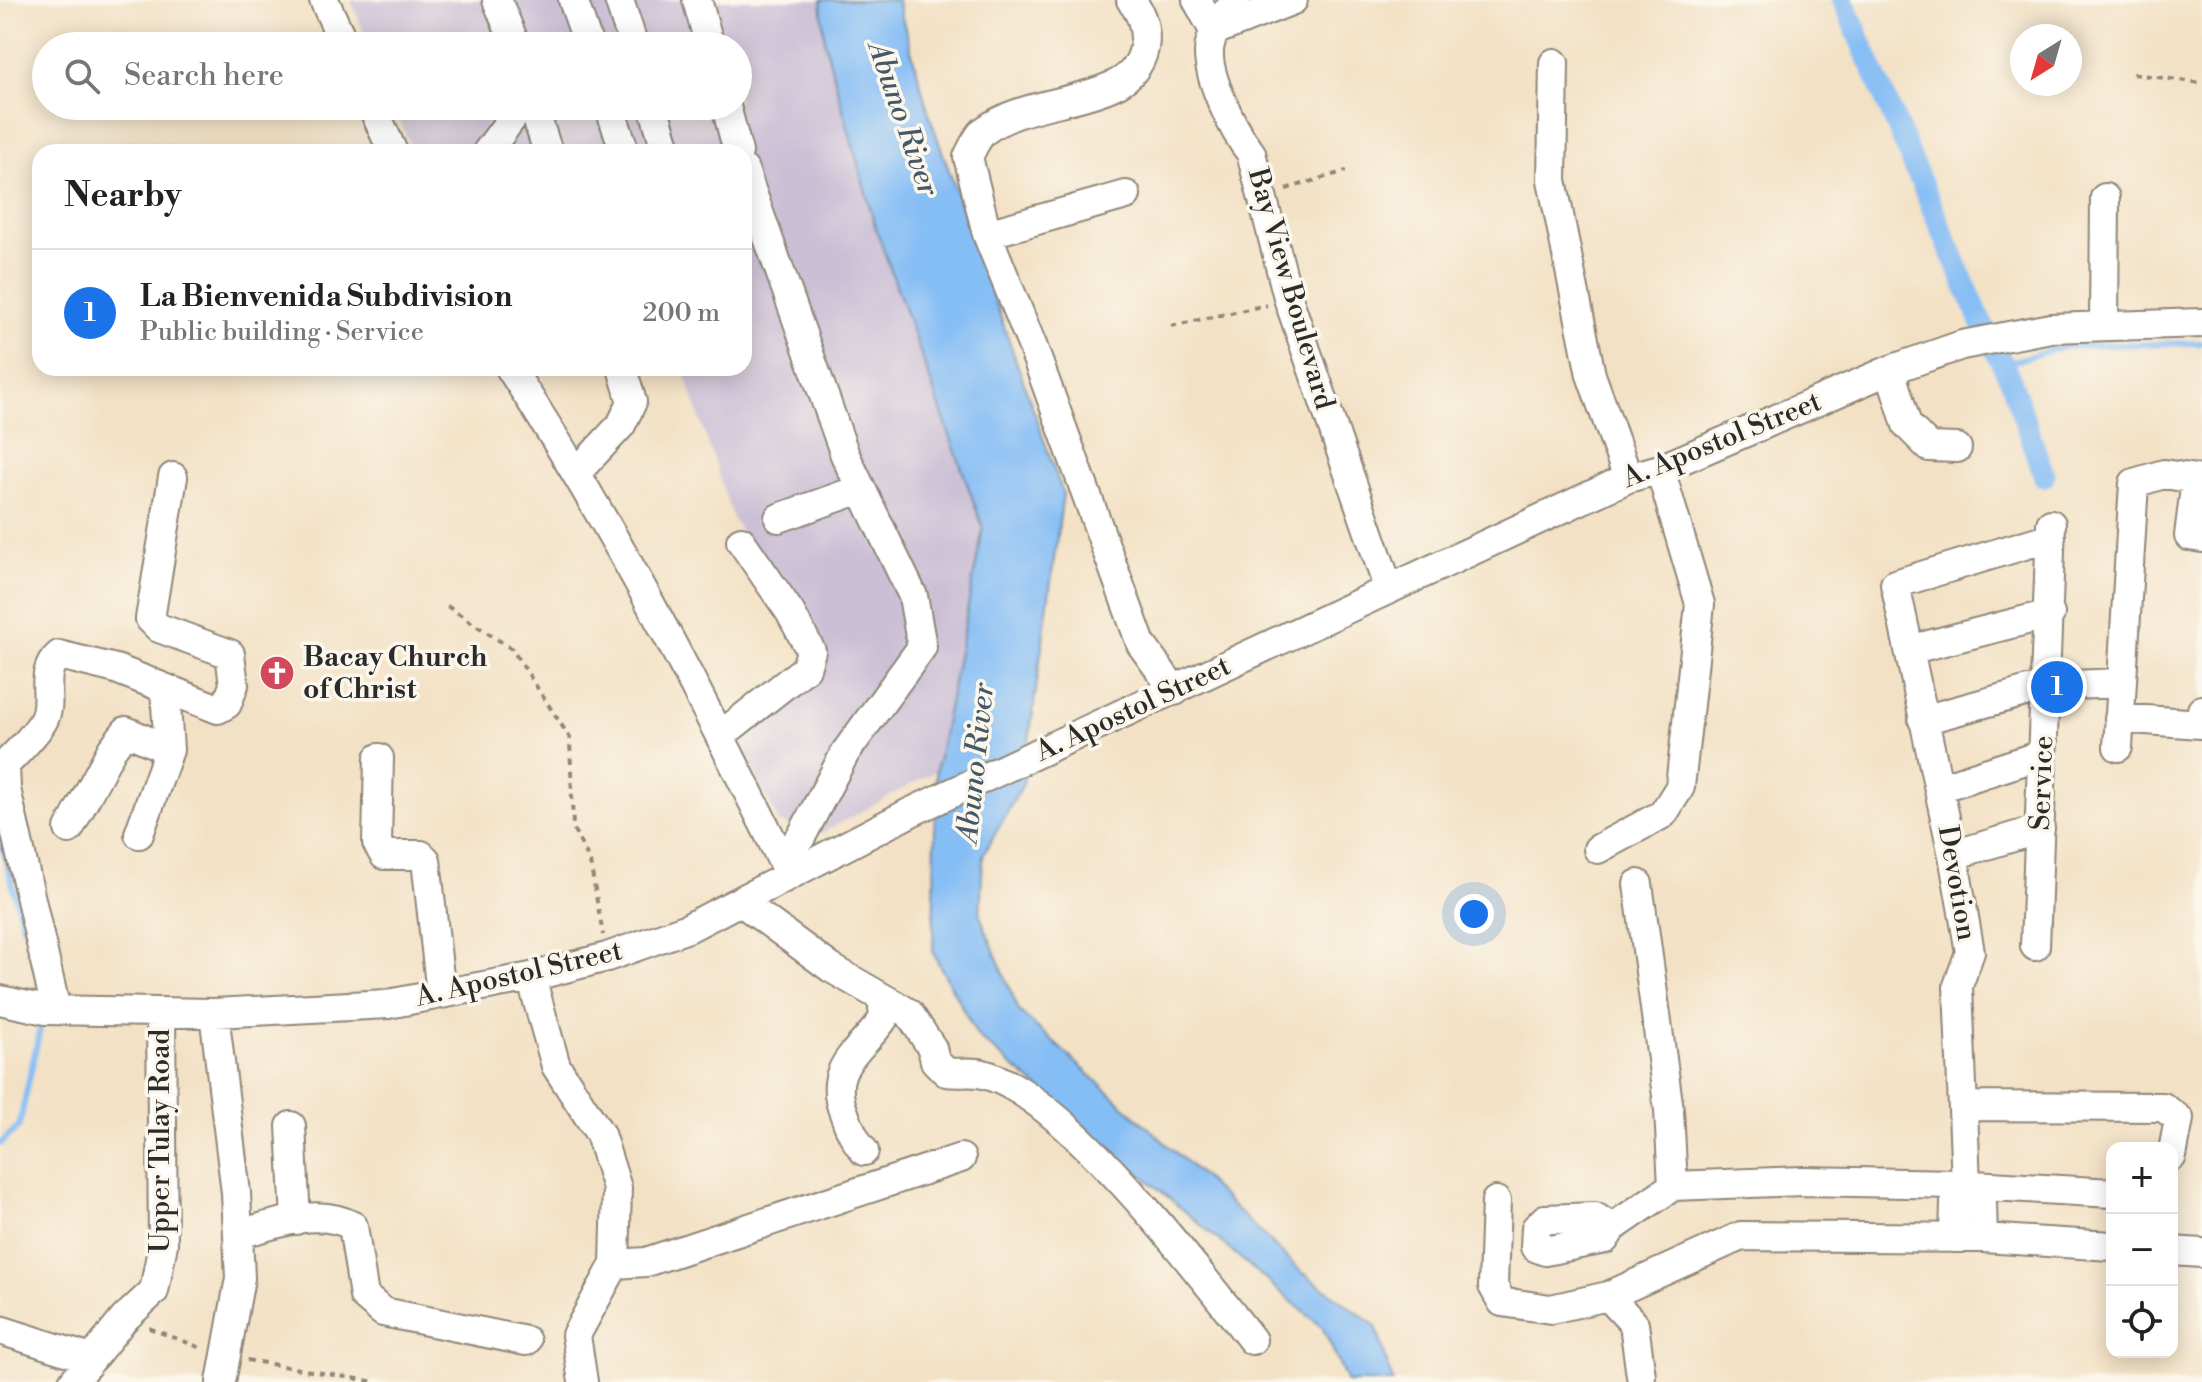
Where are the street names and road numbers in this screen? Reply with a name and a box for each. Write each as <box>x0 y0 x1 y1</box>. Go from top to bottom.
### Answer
street label: Bay View Boulevard <box>1240 163 1342 414</box>
street label: A. Apostol Street <box>1617 384 1827 496</box>
street label: A. Apostol Street <box>1029 648 1236 770</box>
street label: Service <box>2023 735 2061 831</box>
street label: Devotion <box>1930 823 1984 944</box>
street label: A. Apostol Street <box>411 933 626 1015</box>
street label: Upper Tulay Road <box>143 1029 178 1253</box>

